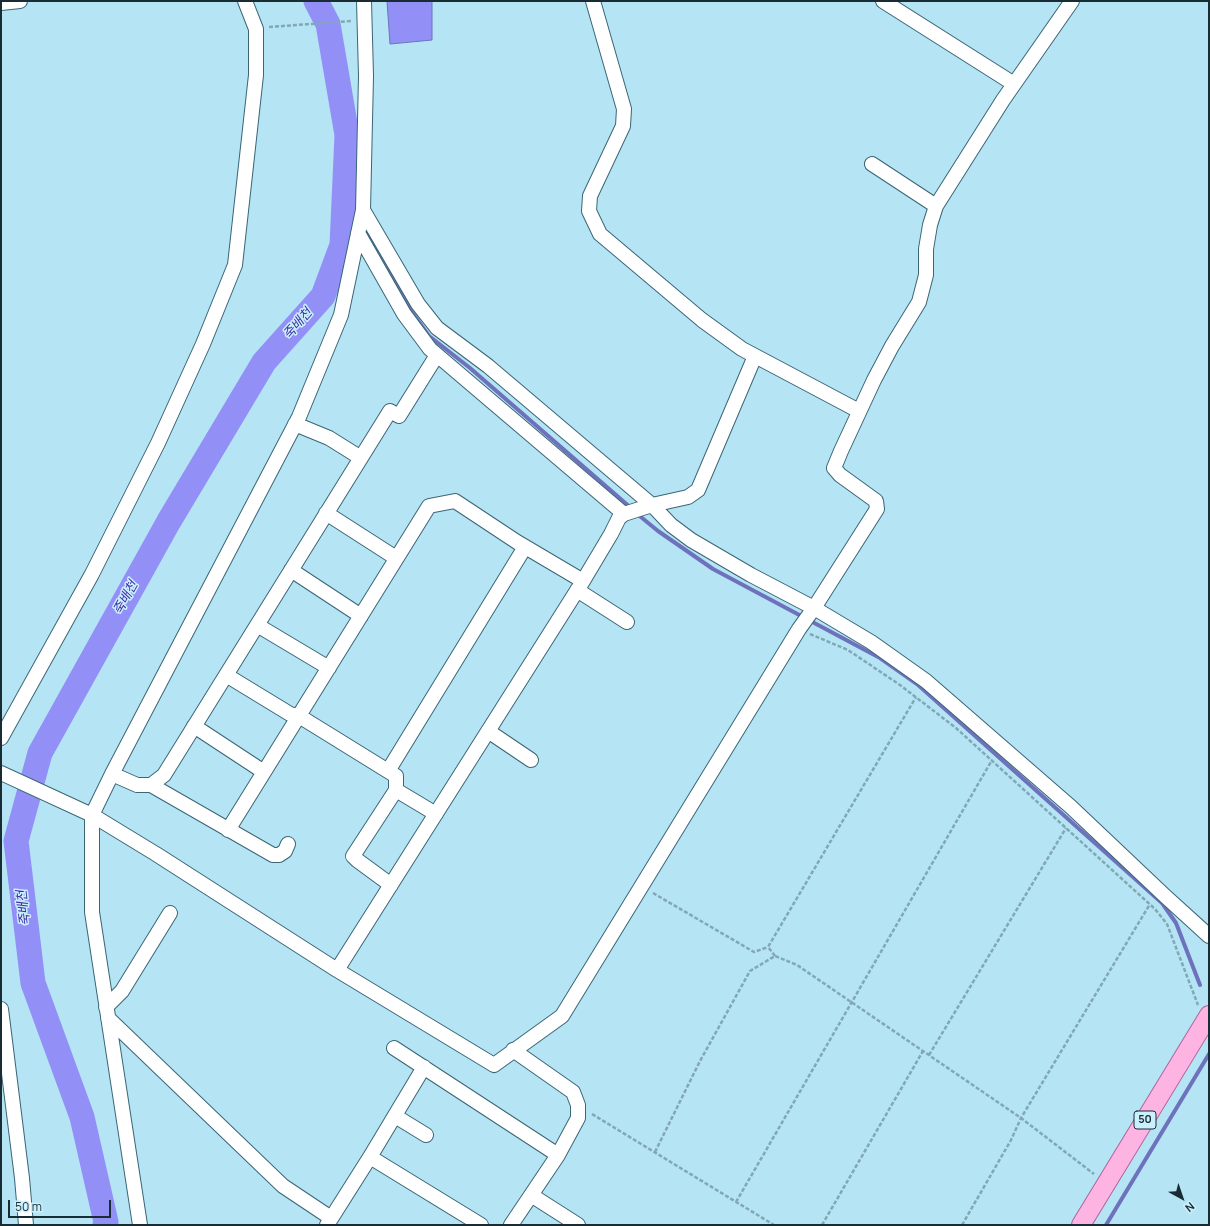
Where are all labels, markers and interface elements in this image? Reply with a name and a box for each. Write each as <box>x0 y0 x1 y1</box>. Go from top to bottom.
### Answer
water label: 죽배천 <box>280 305 316 343</box>
water label: 죽배천 <box>110 579 142 617</box>
water label: 죽배천 <box>14 889 34 927</box>
road number: 50 <box>1134 1111 1156 1129</box>
north arrow <box>1162 1178 1202 1218</box>
scale bar <box>10 1192 113 1218</box>
text: 50 m <box>15 1198 42 1215</box>
text: N <box>1182 1199 1198 1216</box>

